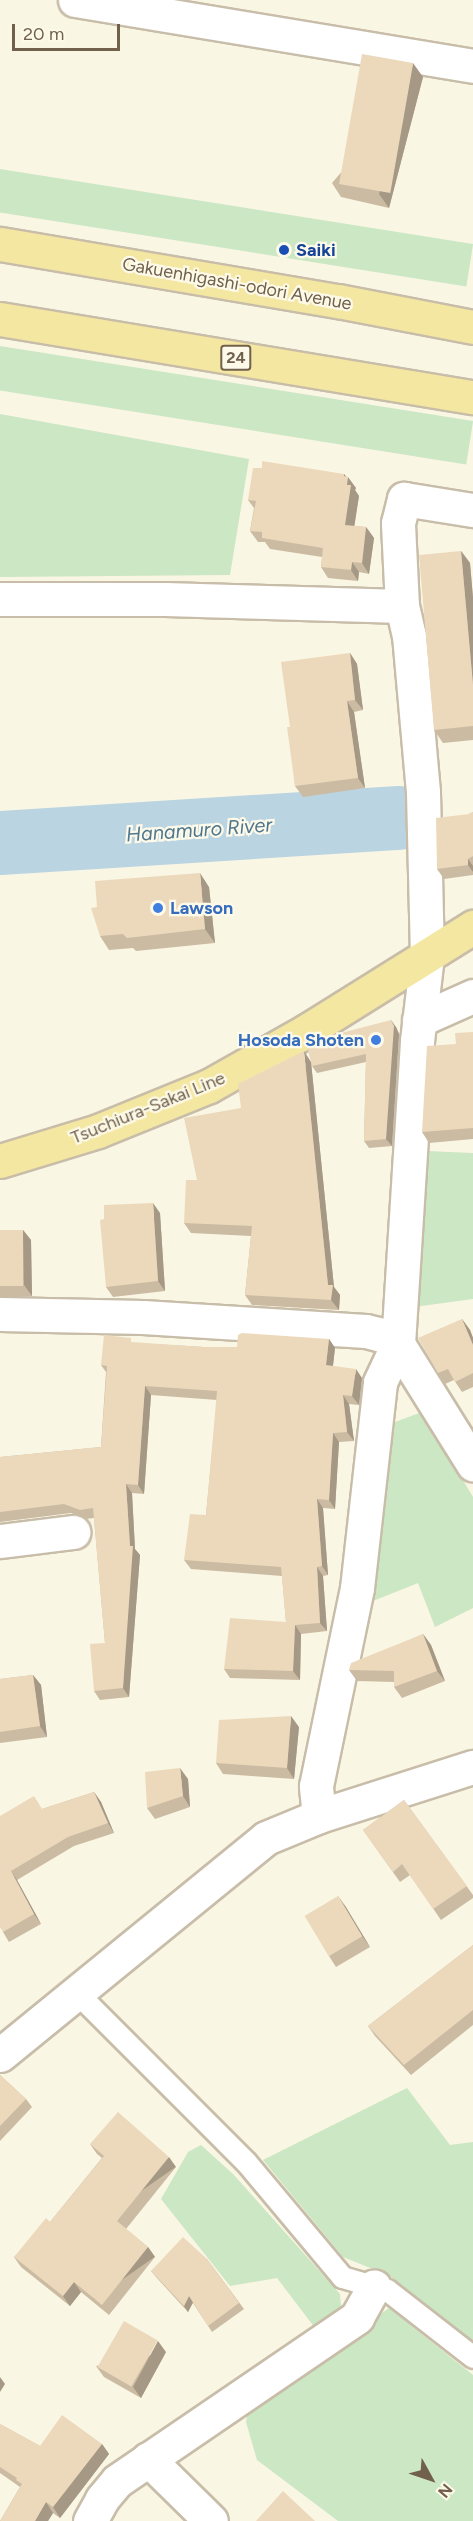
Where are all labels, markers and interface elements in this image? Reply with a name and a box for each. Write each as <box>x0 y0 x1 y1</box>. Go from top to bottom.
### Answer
scale bar <box>15 12 123 50</box>
text: 20 m <box>23 23 64 45</box>
place label: Saiki <box>296 239 336 261</box>
marker: Saiki <box>277 243 291 257</box>
street label: Gakuenhigashi-odori Avenue <box>121 253 353 315</box>
road number: 24 <box>220 345 252 371</box>
water label: Hanamuro River <box>125 813 273 847</box>
place label: Lawson <box>170 897 233 919</box>
marker: Lawson <box>151 901 165 915</box>
place label: Hosoda Shoten <box>238 1029 364 1051</box>
marker: Hosoda Shoten <box>369 1033 383 1047</box>
street label: Tsuchiura-Sakai Line <box>68 1067 228 1149</box>
north arrow <box>401 2449 461 2509</box>
text: N <box>434 2480 456 2502</box>

